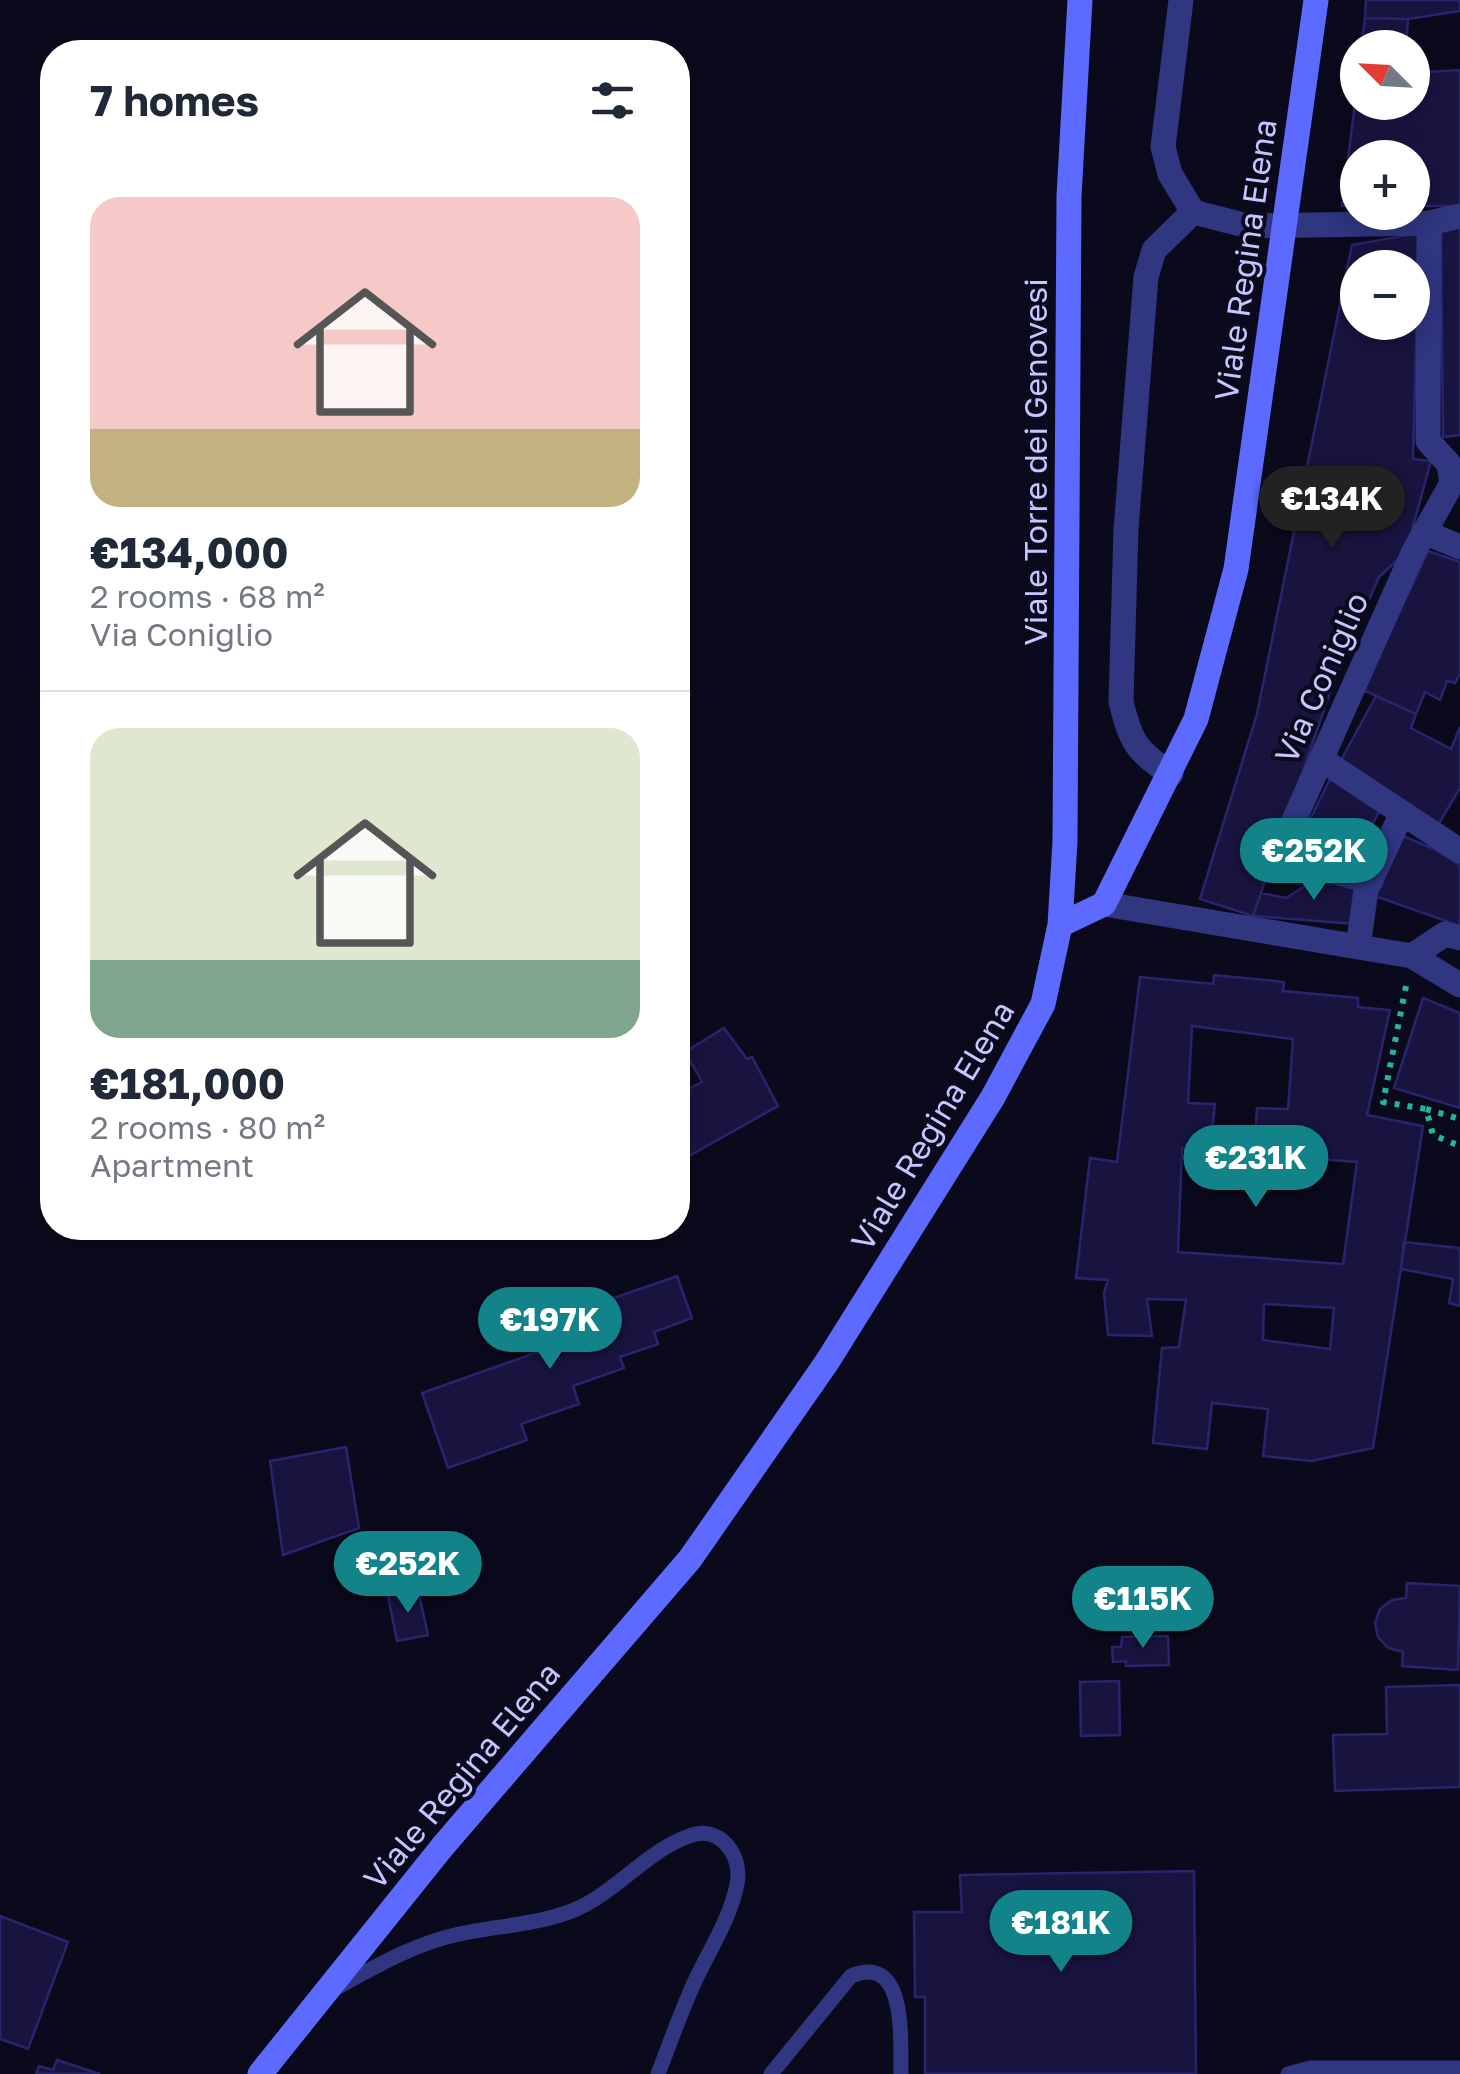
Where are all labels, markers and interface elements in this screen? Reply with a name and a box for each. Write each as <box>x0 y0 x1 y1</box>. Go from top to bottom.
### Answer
north arrow <box>1340 30 1430 120</box>
map controls <box>1340 30 1430 340</box>
icon: filters <box>585 73 640 128</box>
text: 7 homes <box>90 75 259 125</box>
street label: Viale Regina Elena <box>1206 116 1284 403</box>
button: + <box>1340 140 1430 230</box>
button: − <box>1340 250 1430 340</box>
icon: home <box>275 262 455 442</box>
street label: Viale Torre dei Genovesi <box>1016 278 1054 646</box>
pin: €134K <box>1262 466 1402 551</box>
text: €134K <box>1281 479 1383 517</box>
text: €134,000 <box>90 527 288 577</box>
text: 2 rooms · 68 m² <box>90 577 325 615</box>
street label: Via Coniglio <box>1267 586 1376 769</box>
text: Via Coniglio <box>90 615 273 653</box>
icon: home <box>275 793 455 973</box>
pin: €252K <box>1244 818 1384 903</box>
text: €252K <box>1262 831 1366 869</box>
street label: Viale Regina Elena <box>843 994 1022 1257</box>
text: €181,000 <box>90 1058 285 1108</box>
text: 2 rooms · 80 m² <box>90 1108 325 1146</box>
pin: €231K <box>1186 1125 1326 1210</box>
text: €231K <box>1205 1138 1307 1176</box>
text: Apartment <box>90 1146 254 1184</box>
pin: €197K <box>480 1287 620 1372</box>
text: €197K <box>500 1300 600 1338</box>
pin: €252K <box>338 1531 478 1616</box>
text: €252K <box>356 1544 460 1582</box>
pin: €115K <box>1073 1566 1213 1651</box>
text: €115K <box>1094 1579 1192 1617</box>
street label: Viale Regina Elena <box>355 1654 567 1896</box>
pin: €181K <box>991 1890 1131 1975</box>
text: €181K <box>1011 1903 1111 1941</box>

